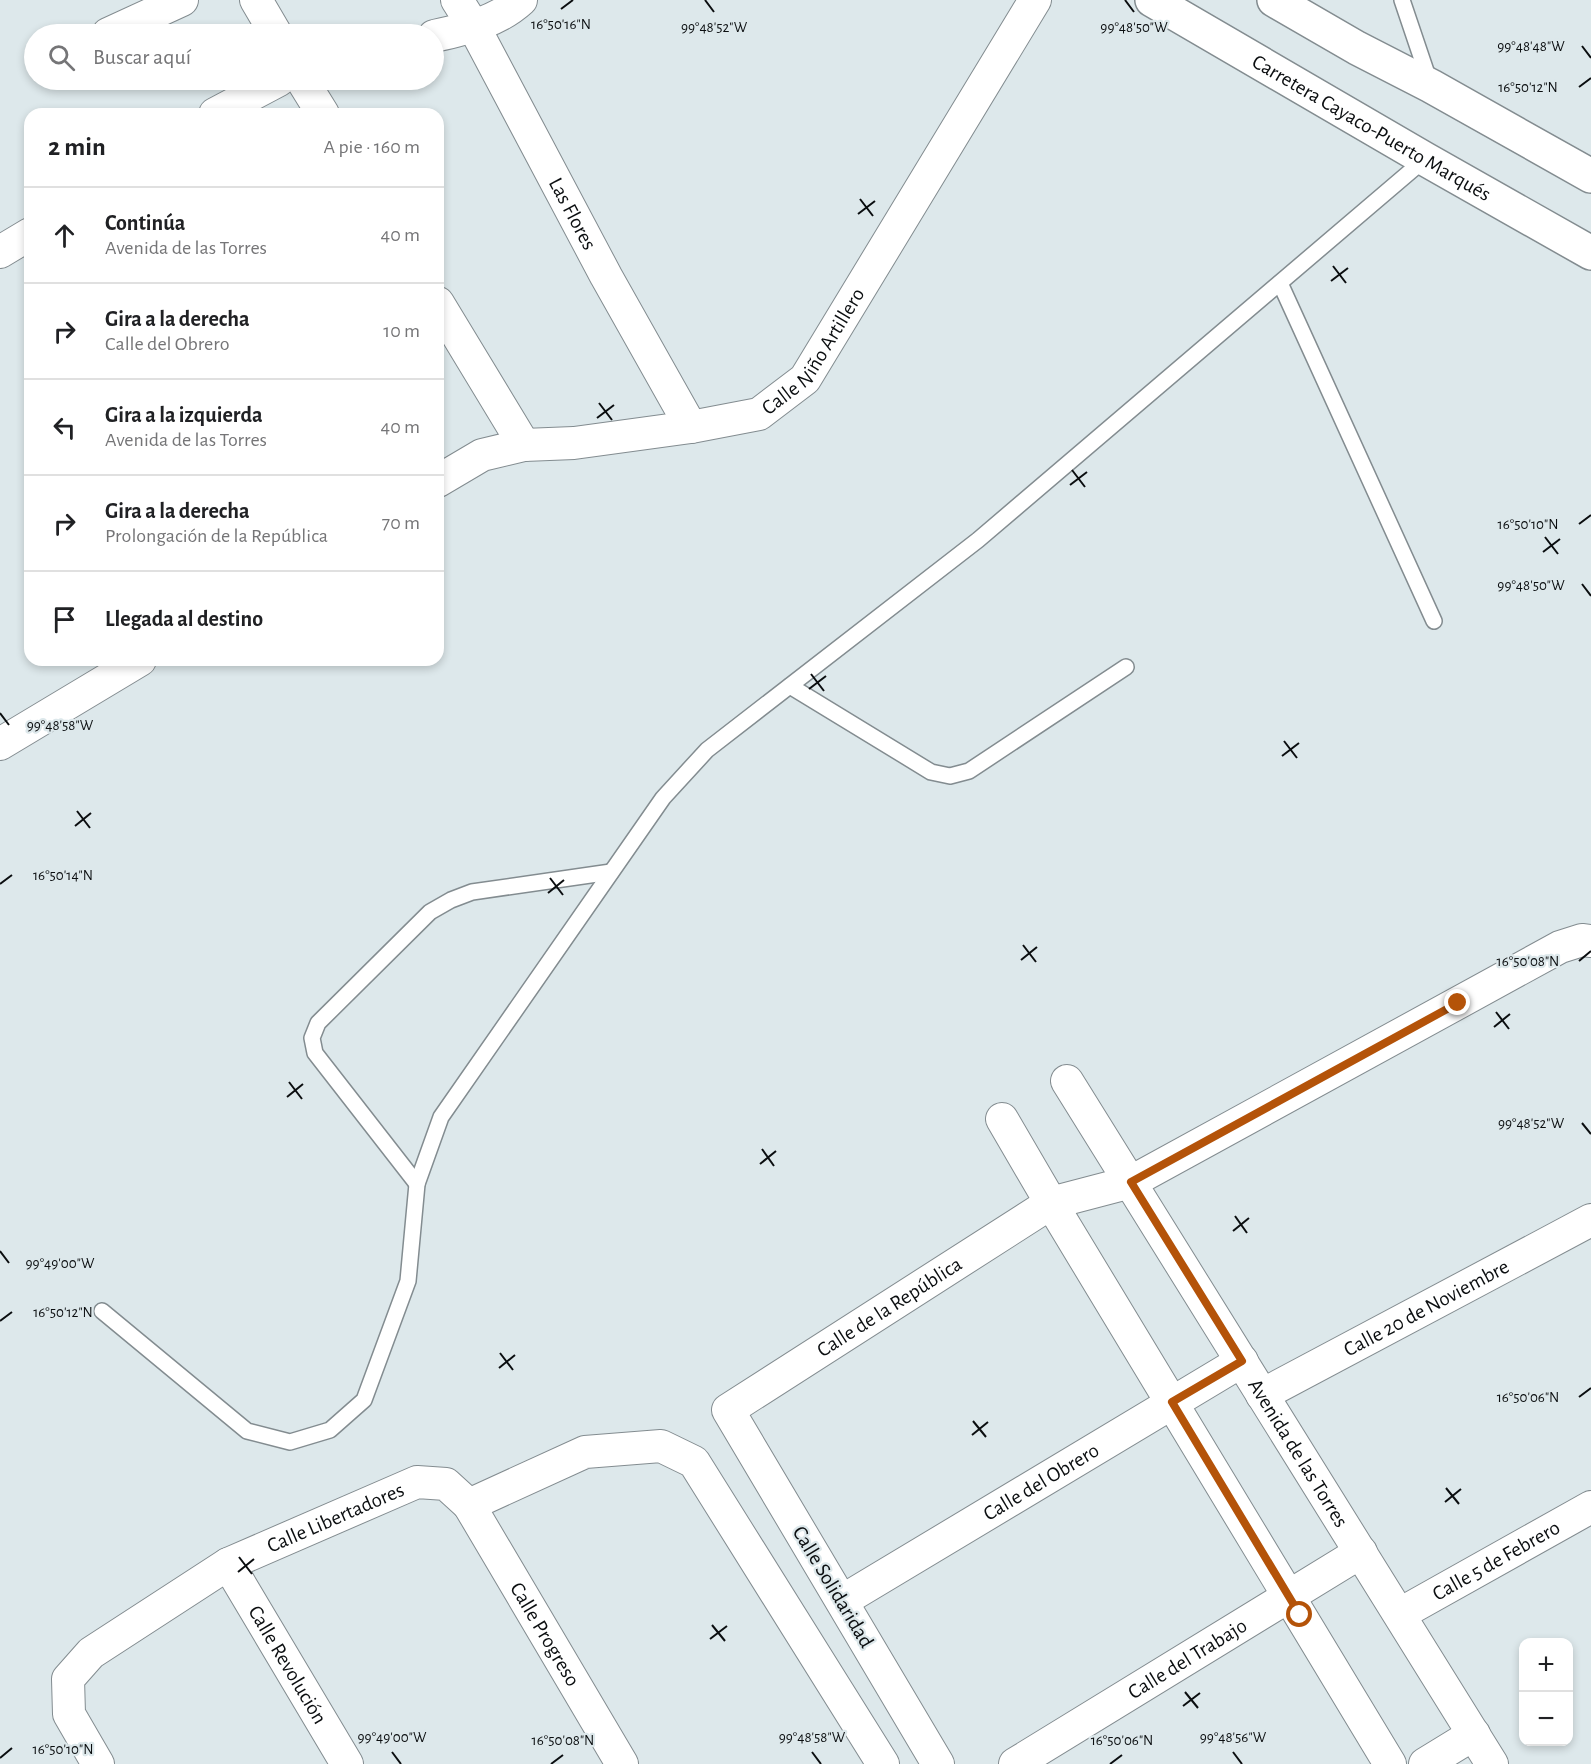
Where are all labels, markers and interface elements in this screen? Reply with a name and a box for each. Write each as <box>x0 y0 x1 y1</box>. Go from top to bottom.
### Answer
text: 16°50'16"N <box>531 17 591 32</box>
text: 99°48'52"W <box>681 20 748 35</box>
text: 99°48'50"W <box>1100 20 1168 35</box>
search box <box>24 24 444 90</box>
text: 99°48'48"W <box>1497 39 1565 54</box>
icon: search <box>45 41 78 74</box>
text: Buscar aquí <box>93 46 191 68</box>
street label: Carretera Cayaco-Puerto Marqués <box>1249 50 1495 205</box>
text: 16°50'12"N <box>1498 80 1558 95</box>
text: 2 min <box>48 134 106 160</box>
text: A pie · 160 m <box>324 137 420 157</box>
street label: Las Flores <box>545 174 600 253</box>
text: Continúa <box>105 212 185 234</box>
icon: ahead <box>48 219 81 252</box>
text: 40 m <box>381 225 420 245</box>
text: Avenida de las Torres <box>105 238 267 258</box>
street label: Calle Niño Artillero <box>758 284 868 418</box>
text: Gira a la derecha <box>105 308 250 330</box>
icon: right <box>48 315 81 348</box>
text: 10 m <box>383 321 420 341</box>
text: Calle del Obrero <box>105 334 230 354</box>
text: Gira a la izquierda <box>105 404 263 426</box>
icon: left <box>48 411 81 444</box>
text: 40 m <box>381 417 420 437</box>
text: Avenida de las Torres <box>105 430 267 450</box>
text: Gira a la derecha <box>105 500 250 522</box>
icon: right <box>48 507 81 540</box>
text: 70 m <box>382 513 420 533</box>
text: 16°50'10"N <box>1498 517 1558 532</box>
text: Prolongación de la República <box>105 526 328 546</box>
text: 99°48'50"W <box>1497 578 1565 593</box>
icon: arrive <box>48 603 81 636</box>
text: Llegada al destino <box>105 608 263 630</box>
text: 99°48'58"W <box>27 718 94 733</box>
text: 16°50'14"N <box>33 868 93 883</box>
text: 16°50'08"N <box>1497 954 1559 969</box>
route end <box>1444 989 1470 1015</box>
text: 99°48'52"W <box>1498 1116 1565 1131</box>
street label: Calle de la República <box>813 1253 965 1361</box>
street label: Calle 20 de Noviembre <box>1340 1255 1512 1360</box>
text: 99°49'00"W <box>26 1256 95 1271</box>
text: 16°50'12"N <box>33 1305 93 1320</box>
street label: Avenida de las Torres <box>1245 1375 1352 1531</box>
text: 16°50'06"N <box>1497 1390 1559 1405</box>
street label: Calle del Obrero <box>979 1439 1102 1524</box>
street label: Calle Libertadores <box>264 1479 407 1556</box>
street label: Calle 5 de Febrero <box>1429 1516 1563 1604</box>
street label: Calle Solidaridad <box>788 1522 878 1652</box>
street label: Calle Progreso <box>507 1579 584 1690</box>
route start <box>1286 1601 1312 1627</box>
street label: Calle Revolución <box>245 1602 331 1727</box>
street label: Calle del Trabajo <box>1124 1614 1250 1703</box>
map controls <box>1519 1638 1573 1746</box>
button: + <box>1519 1638 1573 1692</box>
button: − <box>1519 1692 1573 1746</box>
text: 99°49'00"W <box>358 1730 427 1745</box>
text: 99°48'58"W <box>779 1730 846 1745</box>
text: 99°48'56"W <box>1200 1730 1267 1745</box>
text: 16°50'08"N <box>532 1733 594 1748</box>
text: 16°50'06"N <box>1091 1733 1153 1748</box>
text: 16°50'10"N <box>33 1742 93 1757</box>

